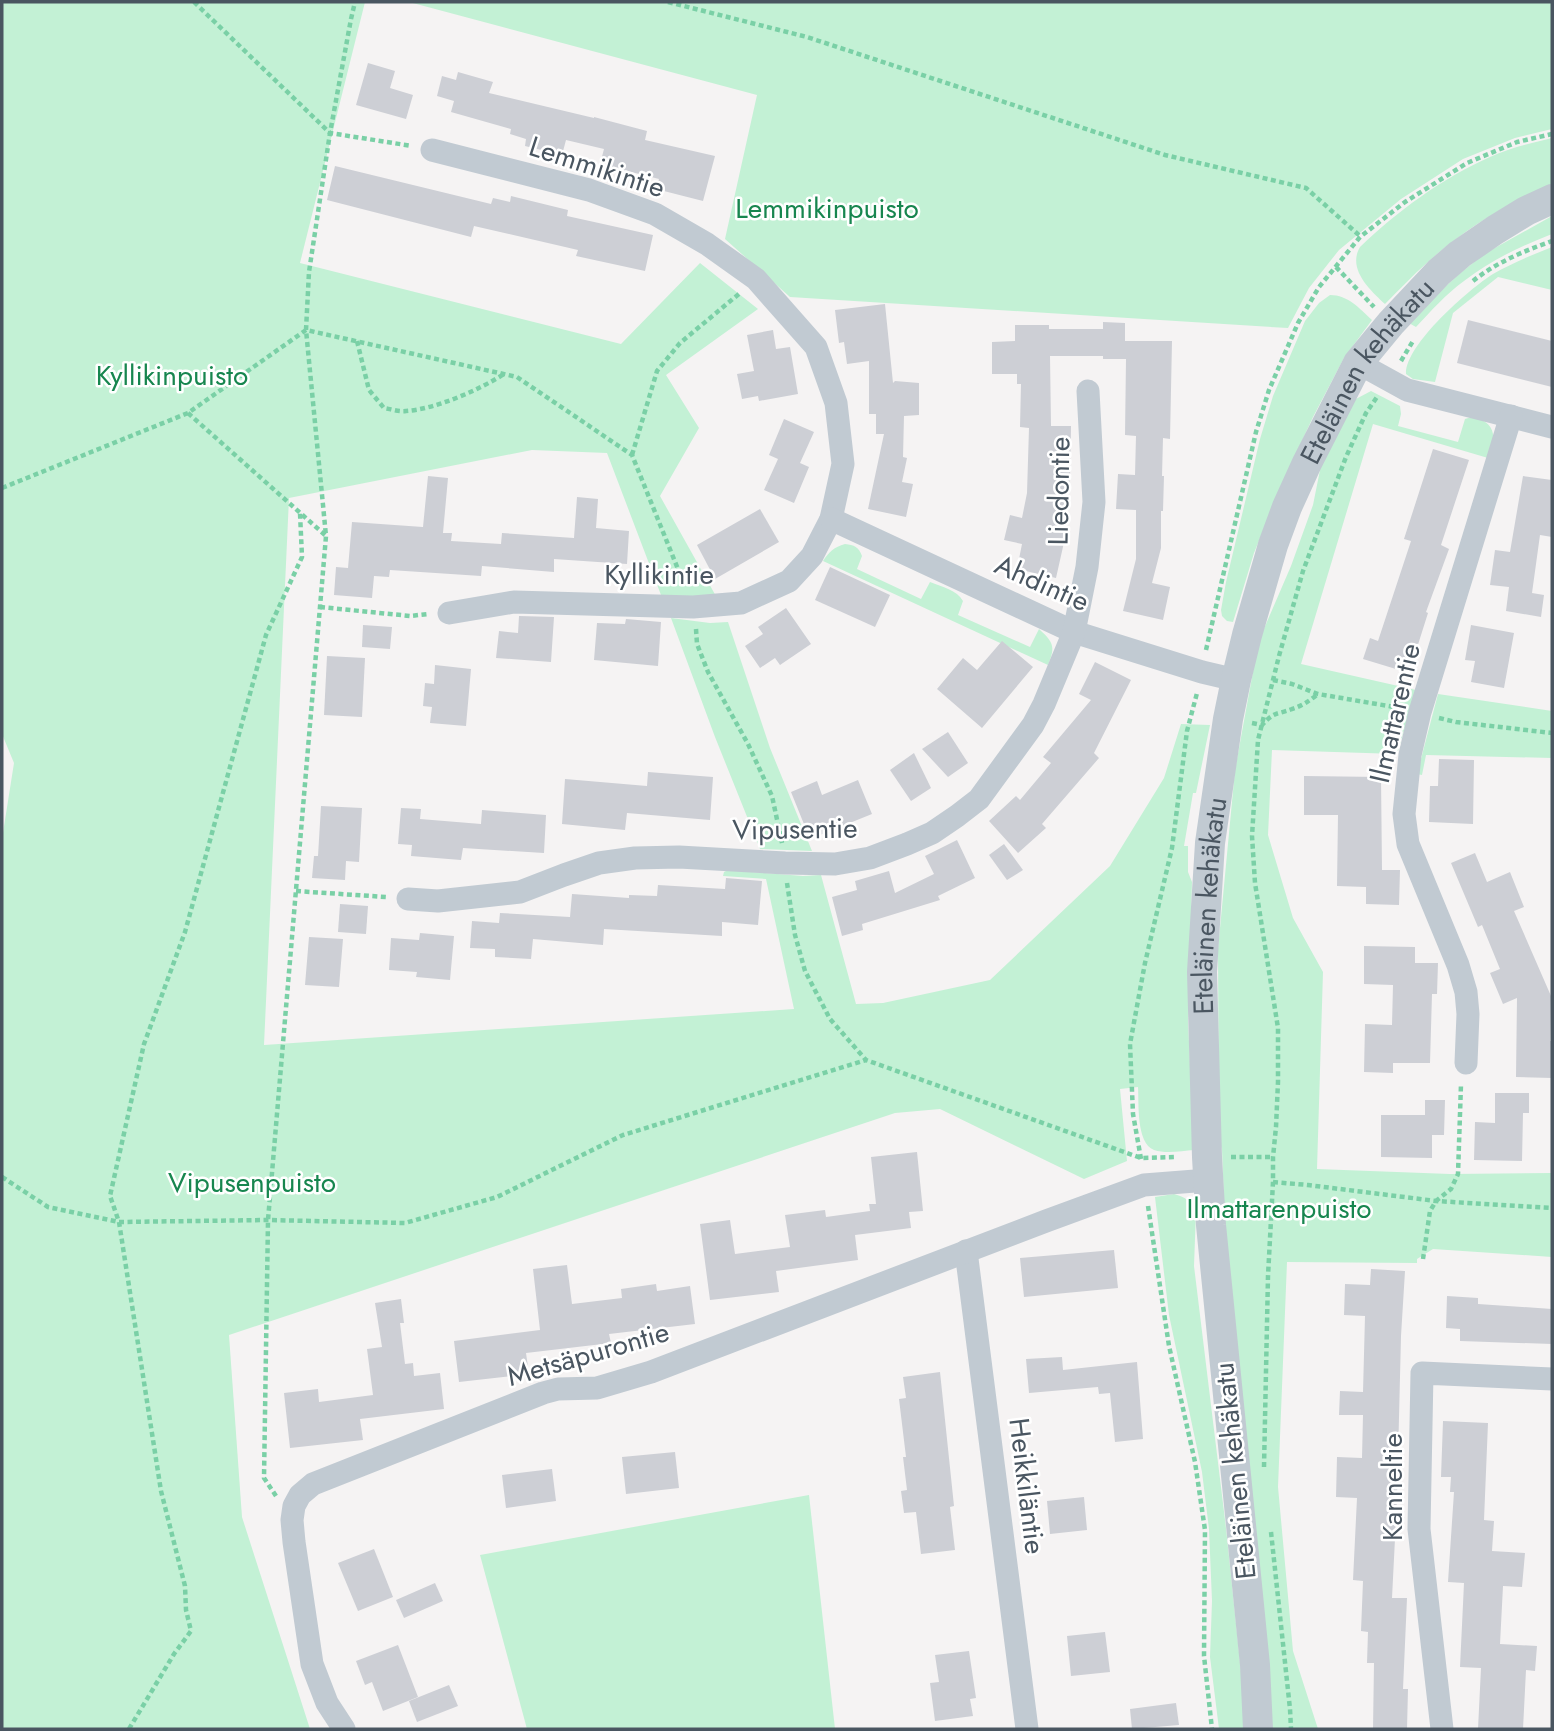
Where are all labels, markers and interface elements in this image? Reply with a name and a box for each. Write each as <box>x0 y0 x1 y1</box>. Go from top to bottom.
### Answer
street label: Lemmikintie <box>524 126 670 208</box>
park label: Lemmikinpuisto <box>735 188 919 229</box>
street label: Eteläinen kehäkatu <box>1289 269 1444 471</box>
park label: Kyllikinpuisto <box>96 355 248 396</box>
street label: Liedontie <box>1038 436 1080 546</box>
street label: Ahdintie <box>988 544 1096 622</box>
street label: Kyllikintie <box>604 554 714 595</box>
street label: Ilmattarentie <box>1359 639 1431 787</box>
street label: Eteläinen kehäkatu <box>1181 794 1237 1015</box>
street label: Vipusentie <box>732 807 858 851</box>
park label: Vipusenpuisto <box>168 1162 336 1203</box>
park label: Ilmattarenpuisto <box>1186 1188 1372 1229</box>
street label: Metsäpurontie <box>502 1311 674 1397</box>
street label: Eteläinen kehäkatu <box>1203 1361 1267 1581</box>
street label: Heikkiläntie <box>998 1416 1056 1556</box>
street label: Kanneltie <box>1372 1433 1413 1541</box>

